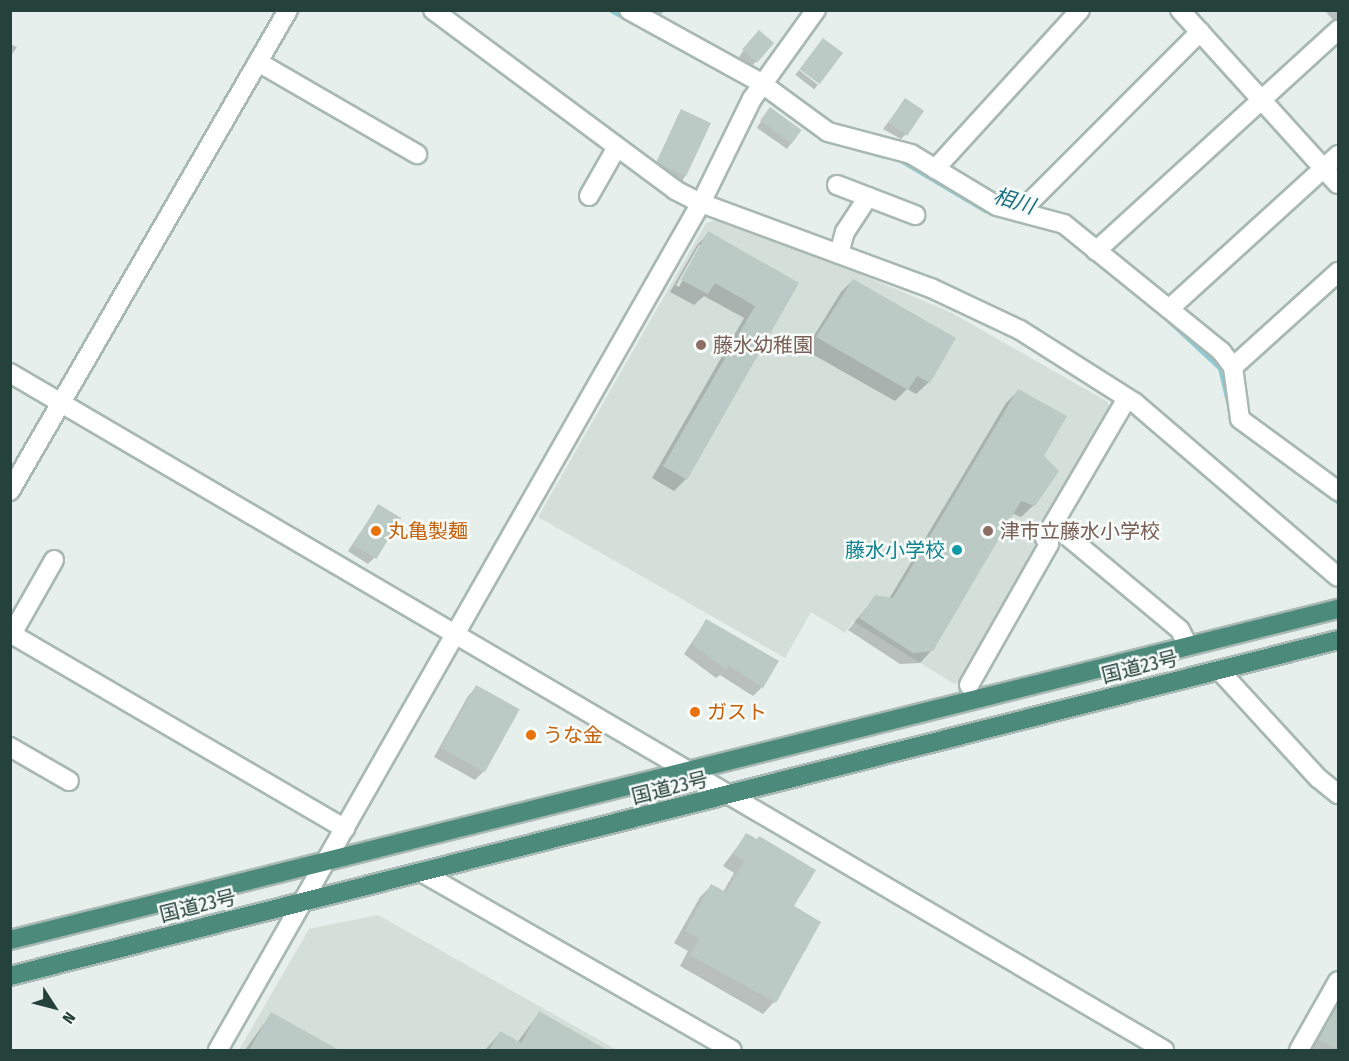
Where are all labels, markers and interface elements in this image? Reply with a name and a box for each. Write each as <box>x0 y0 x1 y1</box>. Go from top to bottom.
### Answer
water label: 相川 <box>990 183 1038 219</box>
place label: 藤水幼稚園 <box>713 333 813 357</box>
marker: 藤水幼稚園 <box>694 338 708 352</box>
place label: 丸亀製麺 <box>388 519 468 543</box>
place label: 津市立藤水小学校 <box>1000 519 1160 543</box>
marker: 丸亀製麺 <box>369 524 383 538</box>
marker: 津市立藤水小学校 <box>981 524 995 538</box>
place label: 藤水小学校 <box>845 538 945 562</box>
marker: 藤水小学校 <box>950 543 964 557</box>
street label: 国道23号 <box>1099 646 1181 688</box>
place label: ガスト <box>707 700 767 724</box>
marker: ガスト <box>688 705 702 719</box>
place label: うな金 <box>543 723 603 747</box>
marker: うな金 <box>524 728 538 742</box>
street label: 国道23号 <box>629 767 711 809</box>
street label: 国道23号 <box>157 885 239 927</box>
north arrow <box>24 977 84 1037</box>
text: N <box>58 1008 79 1027</box>

